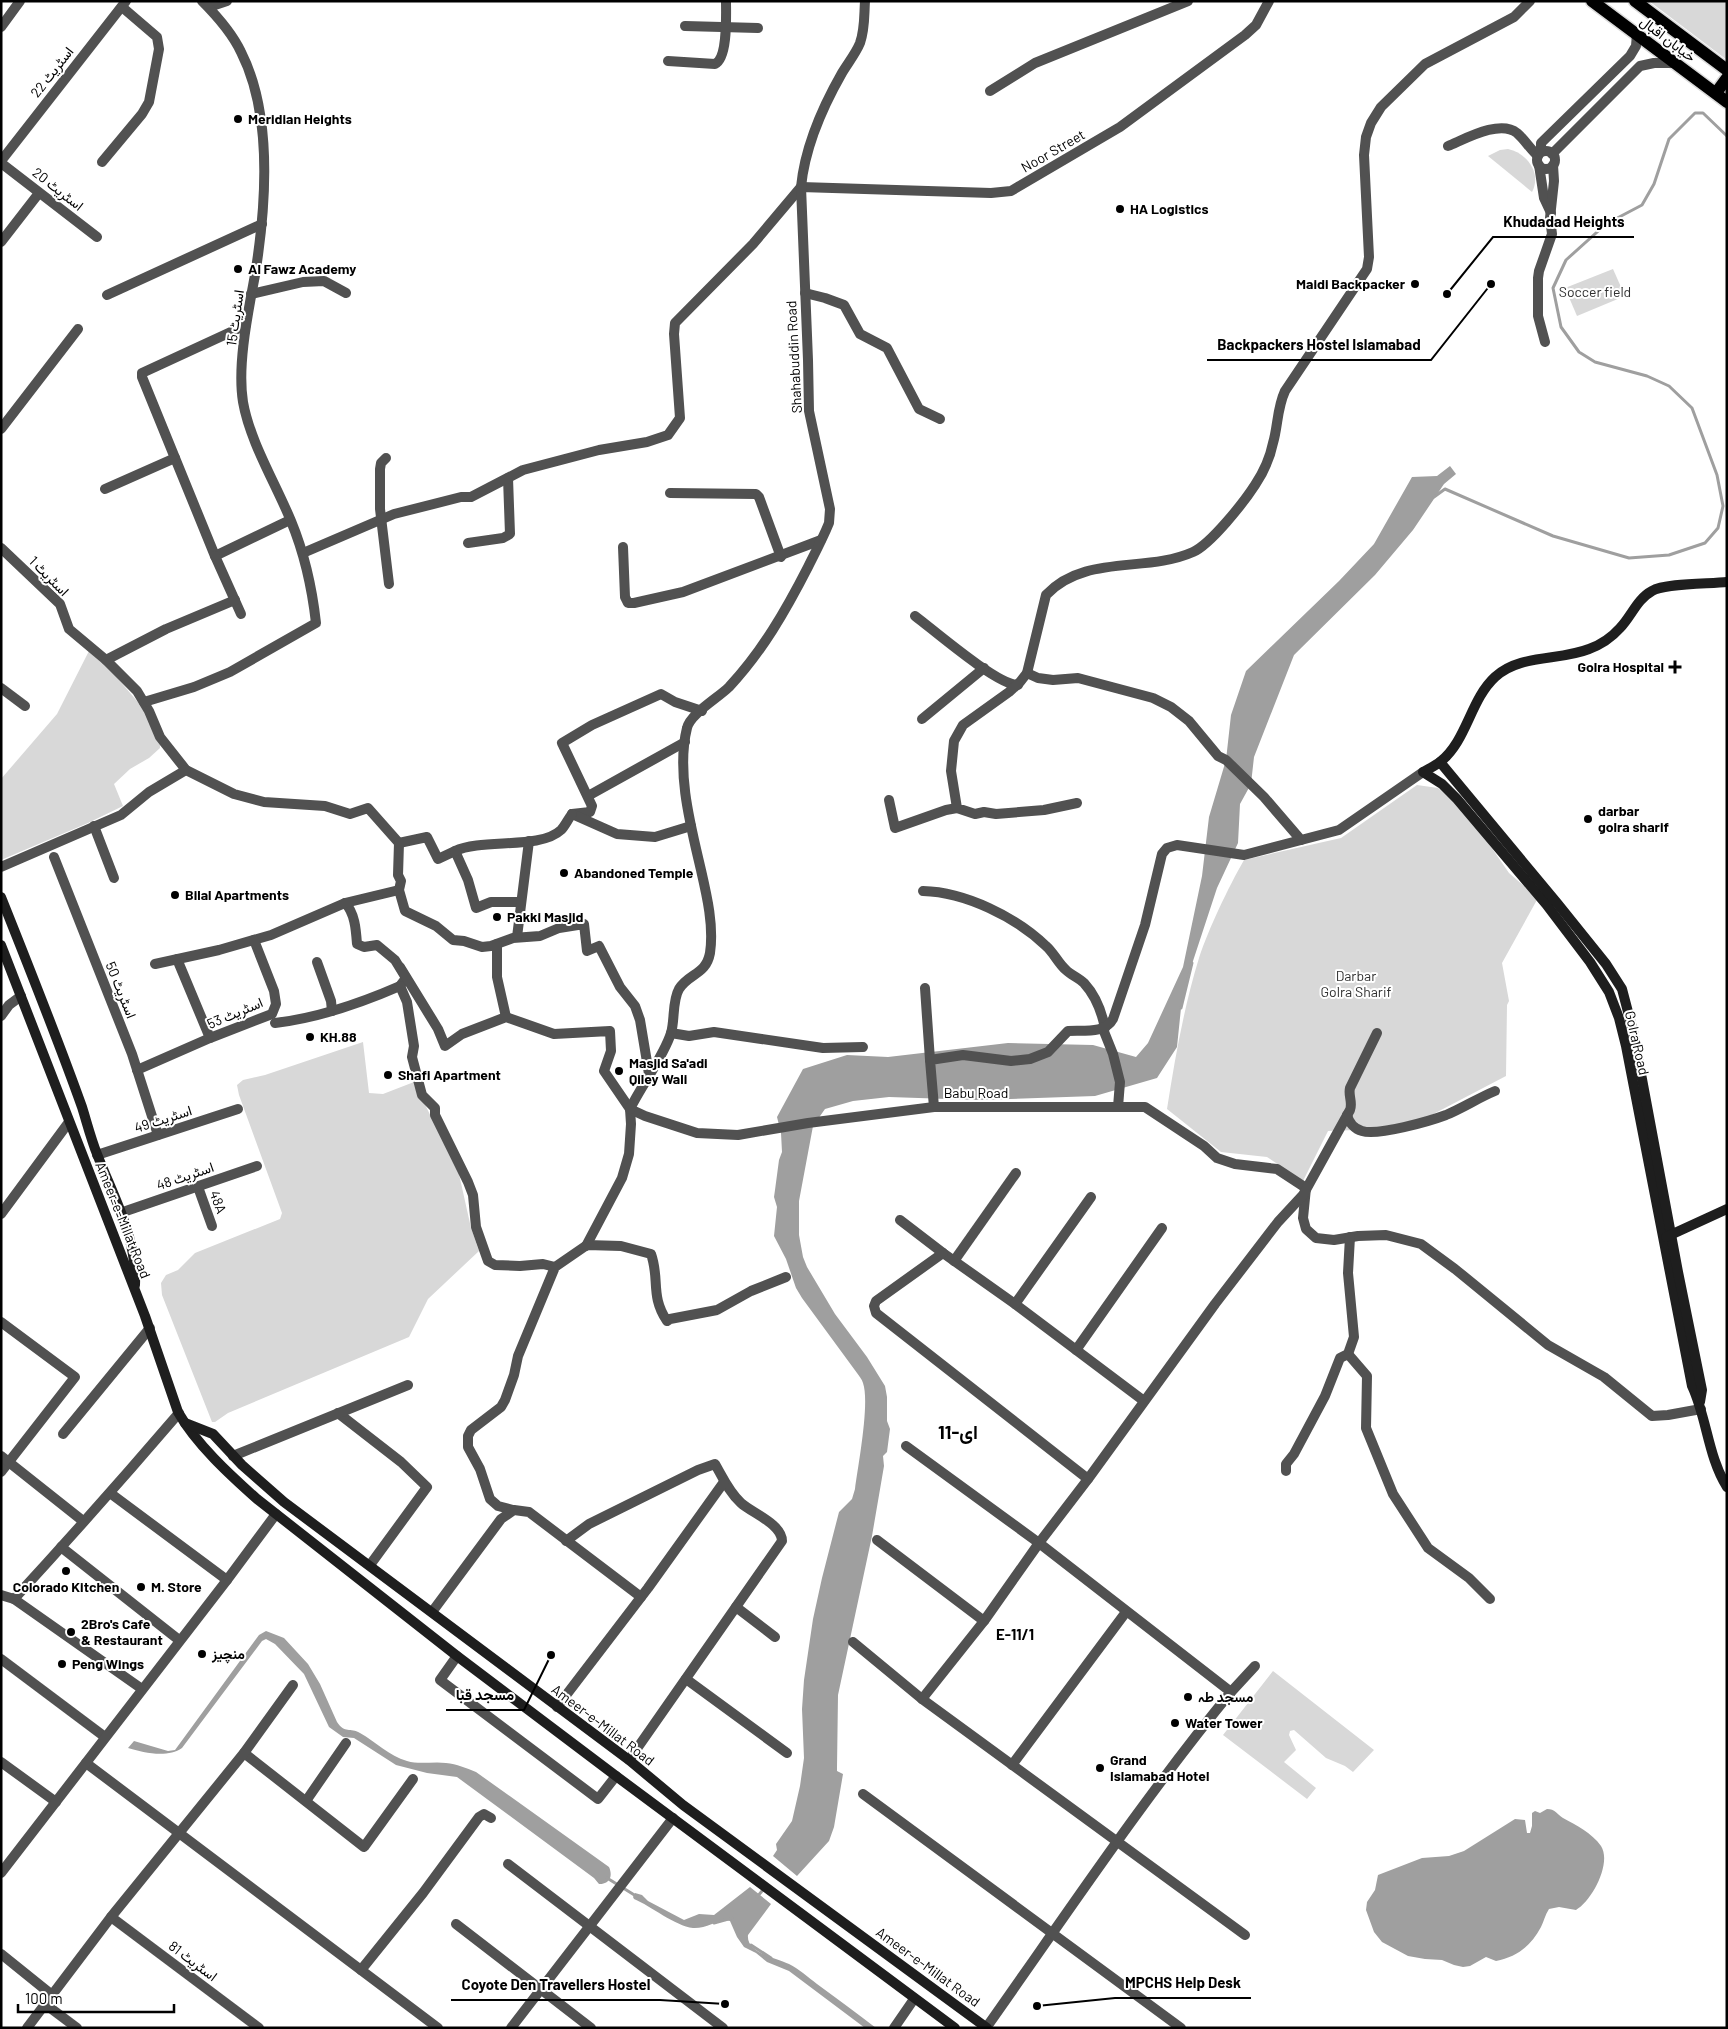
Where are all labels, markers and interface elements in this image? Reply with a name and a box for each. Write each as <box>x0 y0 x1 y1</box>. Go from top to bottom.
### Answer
street label: خیابان اقبال <box>1636 12 1699 67</box>
street label: اسٹریٹ 22 <box>27 43 77 101</box>
place label: Meridian Heights <box>248 110 352 127</box>
marker: Meridian Heights <box>232 113 244 125</box>
street label: Noor Street <box>1018 125 1088 176</box>
street label: اسٹریٹ 20 <box>29 163 87 215</box>
place label: HA Logistics <box>1130 200 1209 217</box>
marker: HA Logistics <box>1114 203 1126 215</box>
callout: Khudadad Heights <box>1493 207 1634 237</box>
text: Khudadad Heights <box>1503 212 1625 230</box>
place label: Al Fawz Academy <box>248 260 356 277</box>
marker: Al Fawz Academy <box>232 263 244 275</box>
place label: Maidi Backpacker <box>1296 275 1406 292</box>
marker: Maidi Backpacker <box>1409 278 1421 290</box>
park label: Soccer field <box>1559 283 1631 300</box>
street label: اسٹریٹ 15 <box>222 289 248 347</box>
street label: Shahabuddin Road <box>782 300 805 414</box>
callout: Backpackers Hostel Islamabad <box>1207 330 1431 360</box>
text: Backpackers Hostel Islamabad <box>1217 335 1421 353</box>
street label: اسٹریٹ 1 <box>25 552 73 600</box>
place label: Golra Hospital <box>1577 658 1664 675</box>
marker: Golra Hospital <box>1668 660 1682 674</box>
place label: darbar golra sharif <box>1598 802 1669 835</box>
marker: darbar golra sharif <box>1582 813 1594 825</box>
place label: Abandoned Temple <box>574 864 694 881</box>
marker: Abandoned Temple <box>558 867 570 879</box>
place label: Bilal Apartments <box>185 886 289 903</box>
marker: Bilal Apartments <box>169 889 181 901</box>
place label: Pakki Masjid <box>507 908 584 925</box>
marker: Pakki Masjid <box>491 911 503 923</box>
street label: اسٹریٹ 50 <box>101 959 141 1021</box>
park label: Darbar Golra Sharif <box>1321 967 1391 1000</box>
street label: اسٹریٹ 53 <box>204 993 266 1033</box>
street label: Golra Road <box>1622 1009 1653 1077</box>
place label: KH.88 <box>320 1028 357 1045</box>
marker: KH.88 <box>304 1031 316 1043</box>
place label: Masjid Sa'adi Qiley Wali <box>629 1054 708 1087</box>
marker: Masjid Sa'adi Qiley Wali <box>613 1065 625 1077</box>
place label: Shafi Apartment <box>398 1066 501 1083</box>
marker: Shafi Apartment <box>382 1069 394 1081</box>
street label: Babu Road <box>944 1084 1008 1101</box>
street label: اسٹریٹ 49 <box>132 1101 194 1137</box>
street label: اسٹریٹ 48 <box>154 1158 216 1194</box>
street label: Ameer-e-Millat Road <box>92 1159 155 1281</box>
street label: 48A <box>206 1188 231 1216</box>
district label: ای-11 <box>938 1420 978 1444</box>
marker: Colorado Kitchen <box>60 1565 72 1577</box>
place label: Colorado Kitchen <box>13 1578 119 1595</box>
place label: M. Store <box>151 1578 202 1595</box>
marker: M. Store <box>135 1581 147 1593</box>
place label: 2Bro's Cafe & Restaurant <box>81 1615 163 1648</box>
district label: E-11/1 <box>996 1625 1034 1643</box>
marker: 2Bro's Cafe & Restaurant <box>65 1626 77 1638</box>
place label: منچیز <box>211 1645 245 1664</box>
marker: منچیز <box>196 1648 208 1660</box>
place label: Peng Wings <box>72 1655 144 1672</box>
marker: Peng Wings <box>56 1658 68 1670</box>
callout: مسجد قبا <box>446 1680 524 1710</box>
street label: Ameer-e-Millat Road <box>549 1680 658 1769</box>
text: مسجد قبا <box>456 1685 514 1704</box>
place label: مسجد طہ <box>1198 1688 1254 1706</box>
marker: مسجد طہ <box>1182 1691 1194 1703</box>
place label: Water Tower <box>1185 1714 1263 1731</box>
marker: Water Tower <box>1169 1717 1181 1729</box>
place label: Grand Islamabad Hotel <box>1110 1751 1209 1784</box>
marker: Grand Islamabad Hotel <box>1094 1762 1106 1774</box>
street label: Ameer-e-Millat Road <box>873 1923 984 2010</box>
street label: اسٹریٹ 81 <box>165 1937 221 1985</box>
callout: MPCHS Help Desk <box>1115 1968 1251 1998</box>
callout: Coyote Den Travellers Hostel <box>451 1970 660 2000</box>
text: MPCHS Help Desk <box>1125 1973 1241 1991</box>
text: Coyote Den Travellers Hostel <box>462 1975 650 1993</box>
scale bar <box>18 1982 174 2014</box>
text: 100 m <box>25 1989 63 2007</box>

